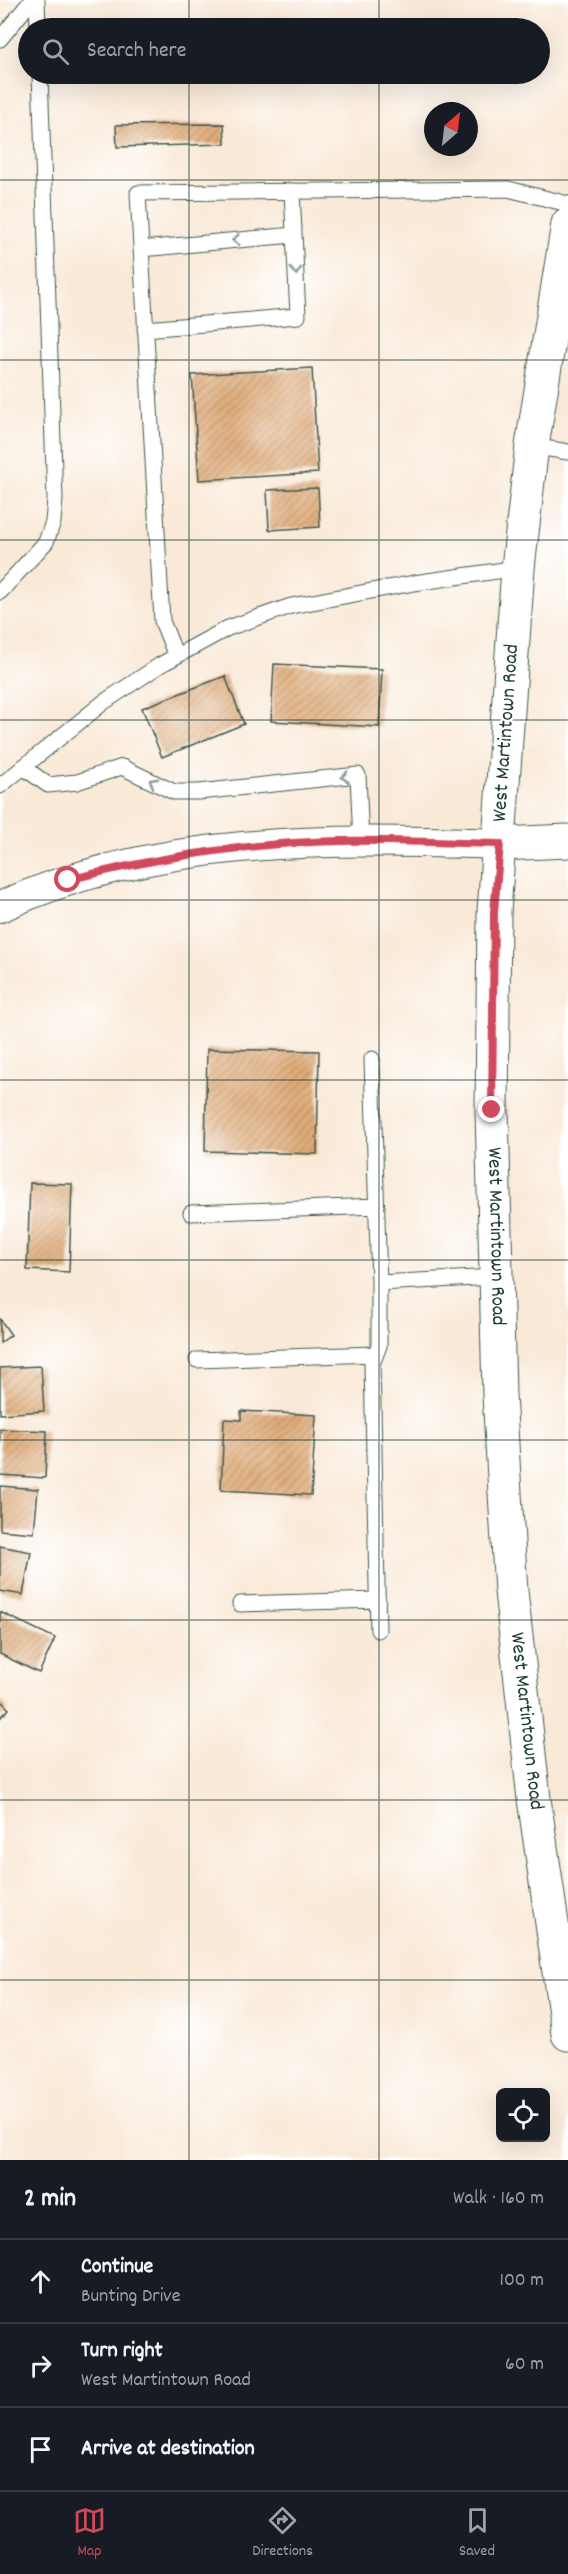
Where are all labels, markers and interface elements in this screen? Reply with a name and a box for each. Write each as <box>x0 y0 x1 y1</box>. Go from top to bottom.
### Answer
search box <box>18 18 550 84</box>
icon: search <box>39 35 72 68</box>
text: Search here <box>87 36 186 67</box>
north arrow <box>424 102 478 156</box>
one-way arrow <box>231 233 240 246</box>
one-way arrow <box>289 266 302 275</box>
street label: West Martintown Road <box>486 643 528 823</box>
one-way arrow <box>340 770 349 783</box>
one-way arrow <box>149 778 159 789</box>
route start <box>54 866 80 892</box>
route end <box>478 1096 504 1122</box>
street label: West Martintown Road <box>478 1147 512 1326</box>
street label: West Martintown Road <box>501 1631 550 1812</box>
map controls <box>496 2088 550 2142</box>
button: locate <box>496 2088 550 2142</box>
text: 2 min <box>24 2181 76 2218</box>
text: Walk · 160 m <box>453 2185 544 2213</box>
text: Continue <box>81 2252 153 2283</box>
icon: ahead <box>24 2265 57 2298</box>
text: 100 m <box>500 2267 544 2295</box>
text: Bunting Drive <box>81 2283 181 2311</box>
text: Turn right <box>81 2336 163 2367</box>
icon: right <box>24 2349 57 2382</box>
text: 60 m <box>505 2351 544 2379</box>
text: West Martintown Road <box>81 2367 251 2395</box>
icon: arrive <box>24 2433 57 2466</box>
text: Arrive at destination <box>81 2434 255 2465</box>
tab: Map <box>73 2504 106 2563</box>
tab: Directions <box>252 2504 313 2563</box>
tab: Saved <box>459 2504 495 2563</box>

